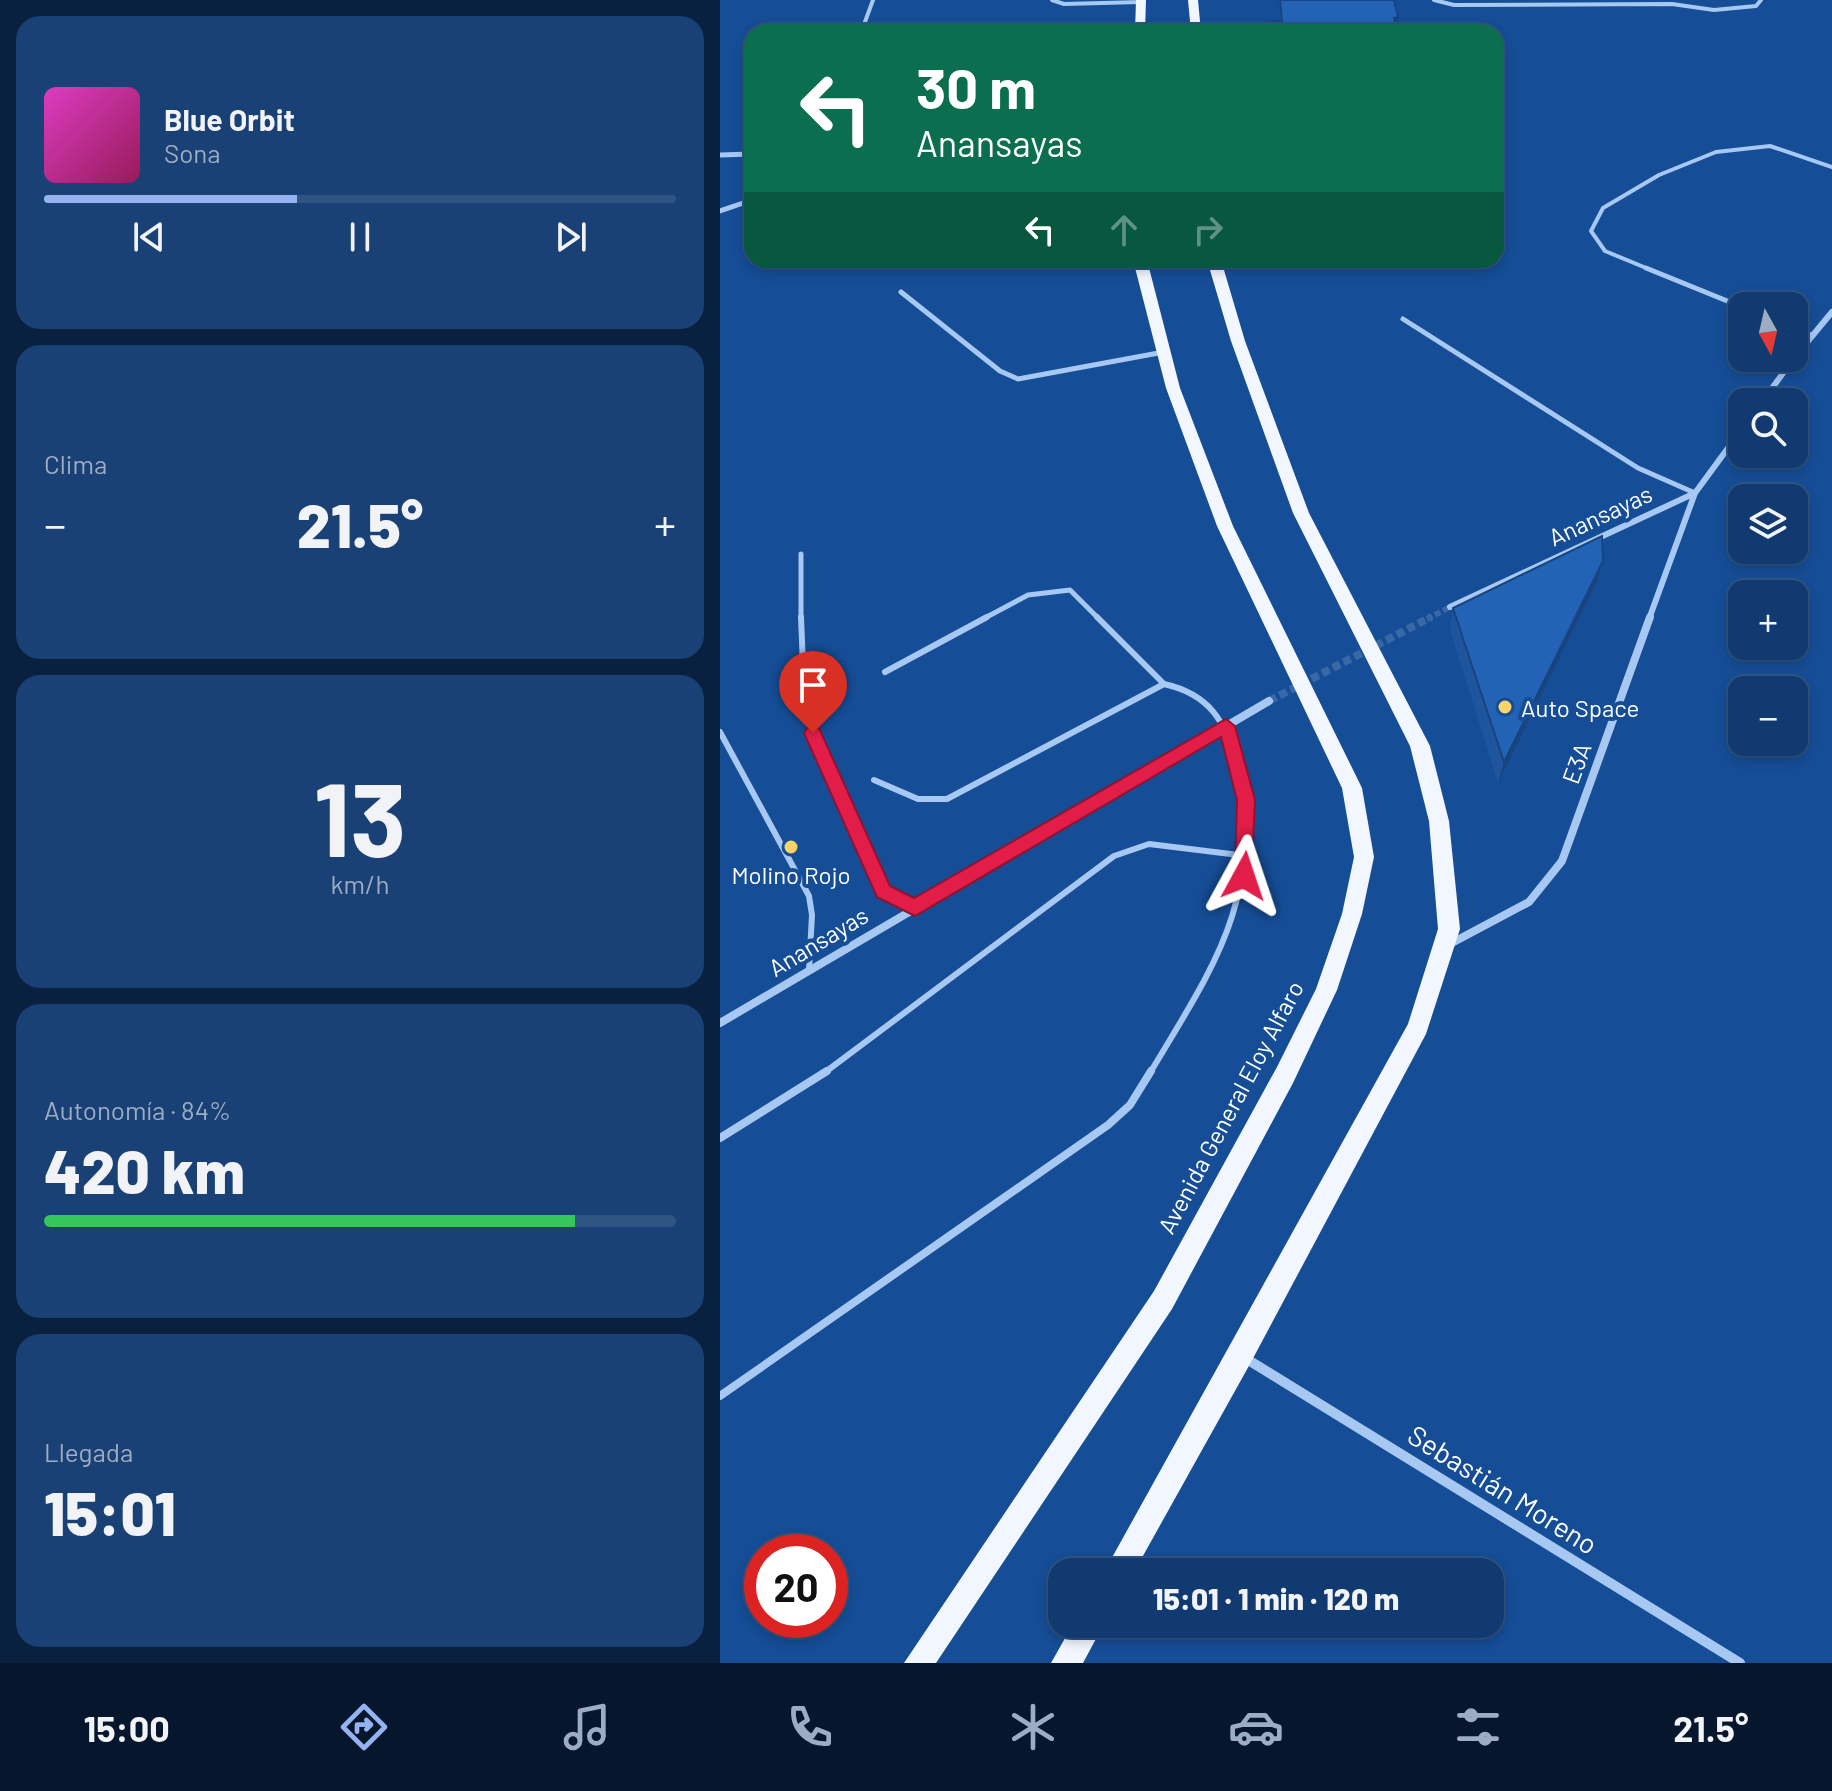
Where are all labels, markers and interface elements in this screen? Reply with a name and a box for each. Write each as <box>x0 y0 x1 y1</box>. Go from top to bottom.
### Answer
text: 30 m <box>916 53 1036 120</box>
icon: left <box>784 56 888 160</box>
text: Blue Orbit <box>164 101 295 137</box>
text: Anansayas <box>916 121 1082 164</box>
text: Sona <box>164 137 221 168</box>
icon: left <box>1018 208 1062 252</box>
icon: ahead <box>1102 208 1146 252</box>
icon: right <box>1186 208 1230 252</box>
icon: previous <box>127 215 171 259</box>
icon: pause <box>338 215 382 259</box>
icon: next <box>549 215 593 259</box>
north arrow <box>1728 292 1808 372</box>
map controls <box>1728 292 1808 756</box>
button: search <box>1728 388 1808 468</box>
text: Clima <box>44 448 107 479</box>
street label: Anansayas <box>1544 478 1656 552</box>
button: layers <box>1728 484 1808 564</box>
text: 21.5° <box>297 488 423 560</box>
text: − <box>44 497 66 550</box>
text: + <box>654 497 676 550</box>
button: + <box>1728 580 1808 660</box>
pin <box>779 651 847 733</box>
icon: arrive <box>791 663 835 707</box>
button: − <box>1728 676 1808 756</box>
place label: Auto Space <box>1521 693 1639 722</box>
marker: Auto Space <box>1496 698 1514 716</box>
street label: E3A <box>1555 739 1597 787</box>
text: 13 <box>314 753 406 878</box>
position arrow <box>1202 834 1286 918</box>
marker: Molino Rojo <box>782 838 800 856</box>
place label: Molino Rojo <box>731 860 851 889</box>
text: km/h <box>331 868 389 899</box>
street label: Anansayas <box>763 900 873 982</box>
street label: Avenida General Eloy Alfaro <box>1151 976 1309 1238</box>
text: Autonomía · 84% <box>44 1094 231 1125</box>
text: 420 km <box>44 1134 245 1206</box>
street label: Sebastián Moreno <box>1402 1417 1604 1561</box>
text: Llegada <box>44 1436 133 1467</box>
text: 15:01 <box>44 1476 176 1548</box>
speed limit sign: 20 <box>744 1534 848 1638</box>
text: 15:01 · 1 min · 120 m <box>1153 1580 1399 1616</box>
icon: directions <box>336 1699 392 1755</box>
icon: music <box>559 1699 615 1755</box>
icon: phone <box>782 1699 838 1755</box>
icon: climate <box>1005 1699 1061 1755</box>
icon: car <box>1228 1699 1284 1755</box>
icon: filters <box>1450 1699 1506 1755</box>
text: 15:00 <box>83 1706 170 1749</box>
text: 21.5° <box>1673 1706 1749 1749</box>

